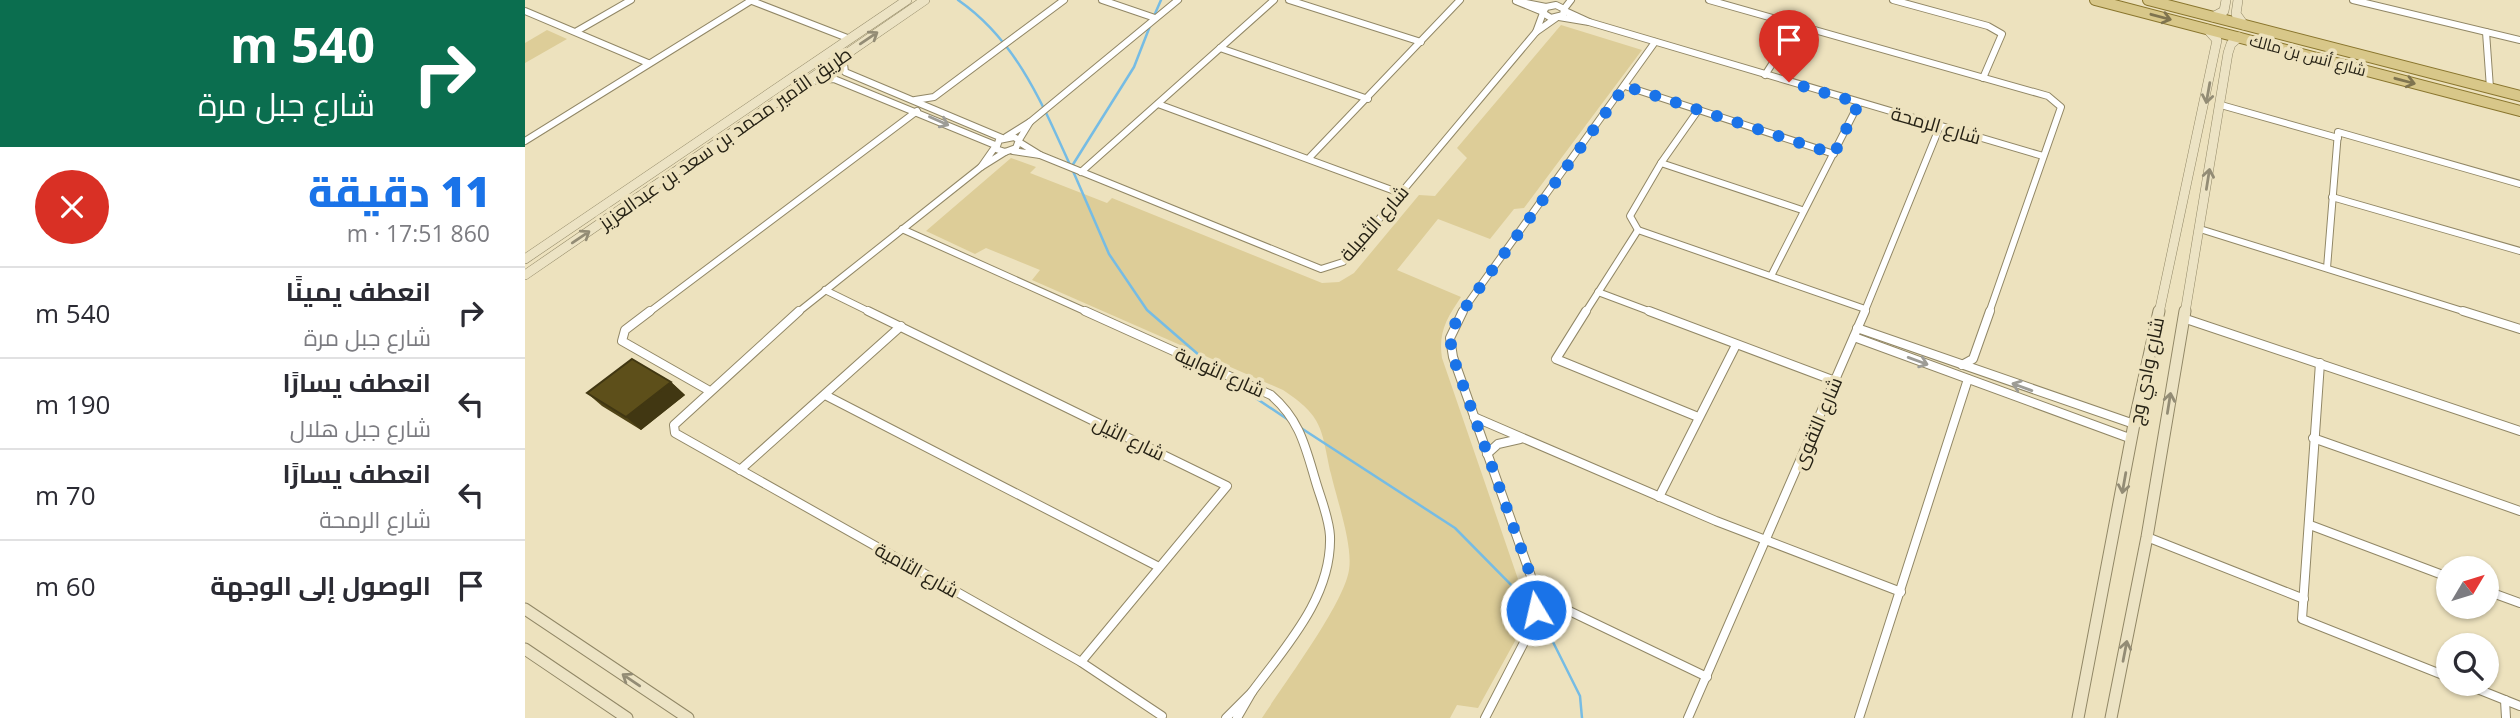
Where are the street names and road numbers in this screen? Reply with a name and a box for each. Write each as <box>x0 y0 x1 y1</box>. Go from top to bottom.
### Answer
street label: شارع أنس بن مالك <box>2247 29 2369 82</box>
street label: طريق الأمير محمد بن سعد بن عبدالعزيز <box>593 41 856 236</box>
street label: شارع الرمحة <box>1888 100 1984 151</box>
street label: شارع الثميلة <box>1334 179 1415 267</box>
street label: شارع وادي وج <box>2122 315 2172 428</box>
street label: شارع الثوابية <box>1171 341 1269 404</box>
street label: شارع التقوى <box>1786 373 1849 473</box>
street label: شارع الثيل <box>1088 410 1169 467</box>
street label: شارع الثامية <box>870 536 964 605</box>

